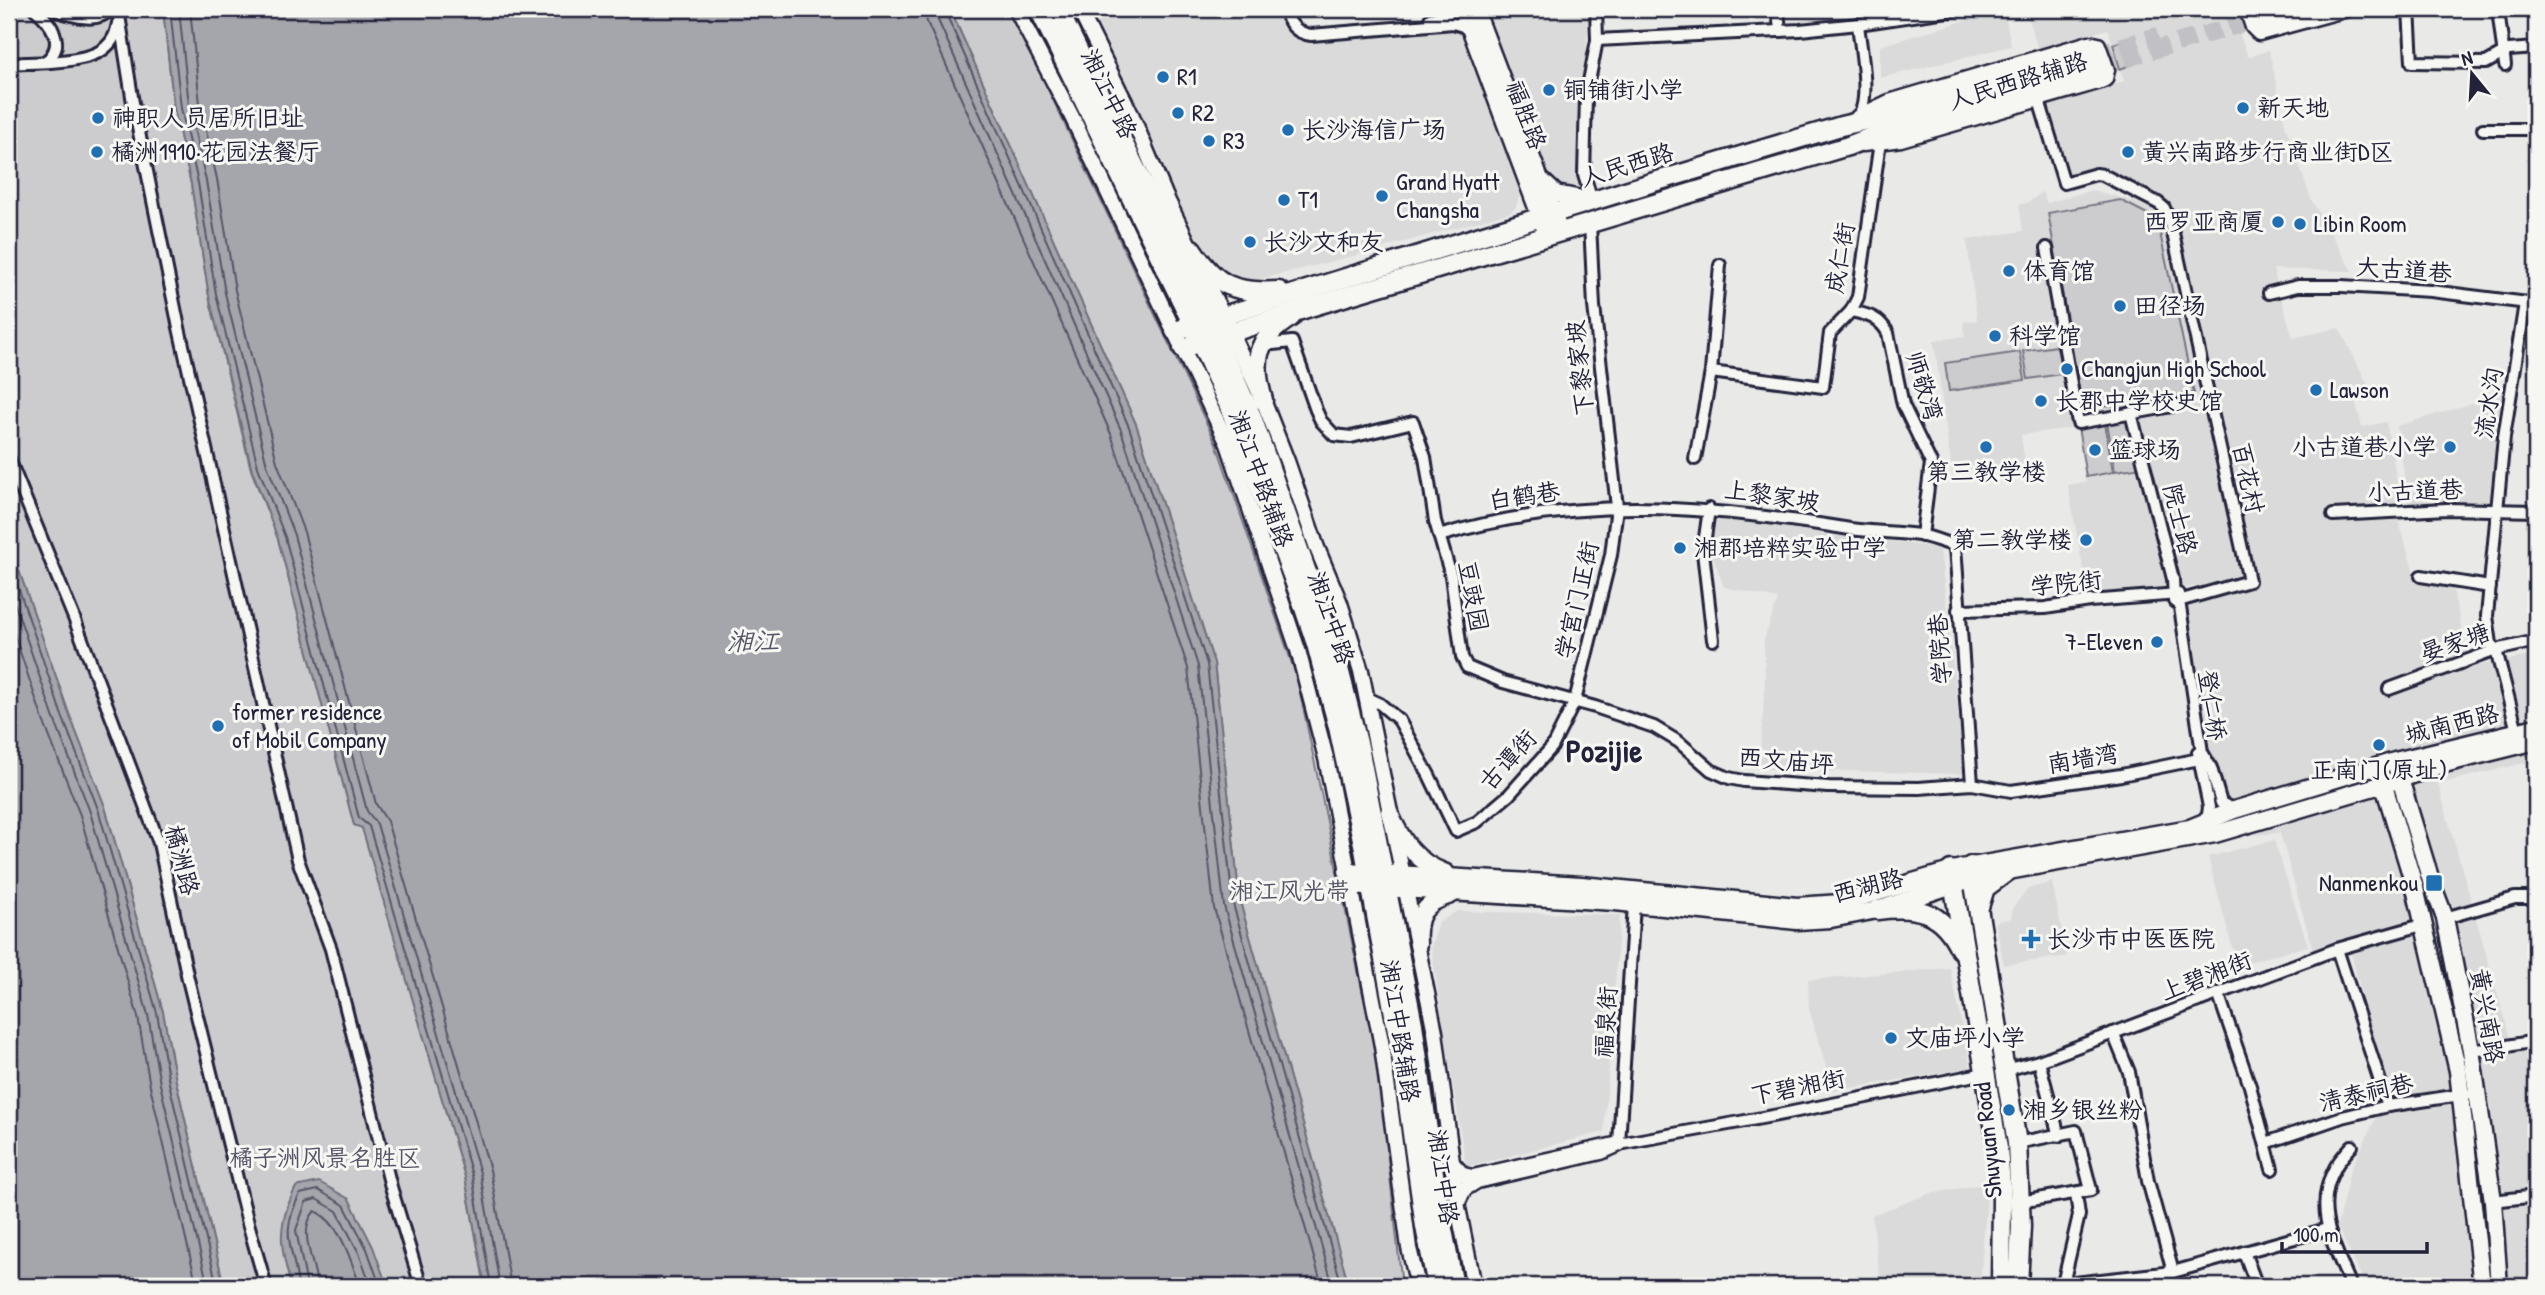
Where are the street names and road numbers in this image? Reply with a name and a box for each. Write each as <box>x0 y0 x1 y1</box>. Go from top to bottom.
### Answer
street label: 湘江中路 <box>1074 43 1145 144</box>
street label: 人民西路辅路 <box>1944 44 2091 116</box>
street label: 福胜路 <box>1499 75 1555 154</box>
street label: 人民西路 <box>1576 135 1677 193</box>
street label: 成仁街 <box>1817 220 1861 296</box>
street label: 大古道巷 <box>2355 250 2453 288</box>
street label: 下黎家坡 <box>1558 319 1600 418</box>
street label: 师敬湾 <box>1899 347 1951 425</box>
street label: 流水沟 <box>2467 365 2509 441</box>
street label: 湘江中路辅路 <box>1222 406 1302 552</box>
street label: 百花村 <box>2226 439 2272 516</box>
street label: 上黎家坡 <box>1722 472 1822 518</box>
street label: 小古道巷 <box>2366 472 2463 508</box>
street label: 白鹤巷 <box>1486 474 1562 516</box>
street label: 院士路 <box>2157 480 2205 558</box>
street label: 学宫门正街 <box>1547 538 1605 662</box>
street label: 豆豉园 <box>1452 558 1496 634</box>
street label: 学院街 <box>2028 562 2103 602</box>
street label: 湘江中路 <box>1301 567 1363 668</box>
street label: 学院巷 <box>1921 612 1957 686</box>
street label: 晏家塘 <box>2415 615 2494 669</box>
street label: 登仁桥 <box>2192 667 2234 743</box>
street label: 城南西路 <box>2401 696 2502 750</box>
street label: 古谭街 <box>1471 722 1543 797</box>
street label: 南墙湾 <box>2045 737 2121 779</box>
street label: 西文庙坪 <box>1737 740 1835 780</box>
street label: 橘洲路 <box>159 821 207 899</box>
street label: 西湖路 <box>1829 861 1907 909</box>
street label: 上碧湘街 <box>2155 943 2256 1007</box>
street label: 湘江中路辅路 <box>1374 957 1428 1104</box>
street label: 黄兴南路 <box>2464 966 2512 1066</box>
street label: 福泉街 <box>1587 985 1623 1059</box>
street label: 下碧湘街 <box>1748 1061 1848 1111</box>
street label: 清泰祠巷 <box>2315 1066 2416 1118</box>
street label: Shuyuan Road <box>1965 1081 2009 1199</box>
street label: 湘江中路 <box>1421 1127 1467 1227</box>

